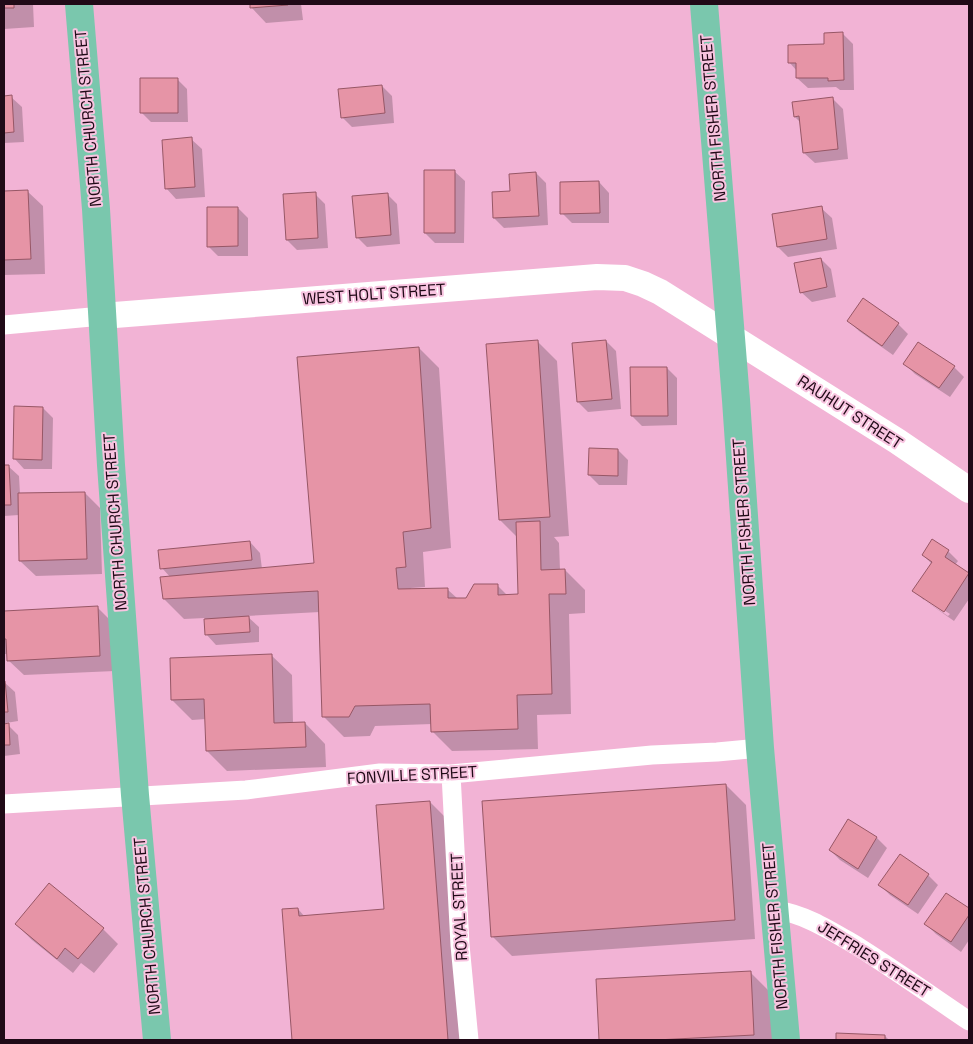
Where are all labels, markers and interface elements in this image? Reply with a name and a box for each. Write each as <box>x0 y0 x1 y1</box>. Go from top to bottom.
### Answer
street label: NORTH CHURCH STREET <box>70 28 106 208</box>
street label: NORTH FISHER STREET <box>695 34 731 202</box>
street label: WEST HOLT STREET <box>302 279 446 309</box>
street label: RAUHUT STREET <box>793 370 907 454</box>
street label: NORTH CHURCH STREET <box>98 433 132 611</box>
street label: NORTH FISHER STREET <box>728 438 760 606</box>
street label: FONVILLE STREET <box>346 761 478 789</box>
street label: NORTH CHURCH STREET <box>129 836 165 1016</box>
street label: NORTH FISHER STREET <box>757 842 793 1010</box>
street label: ROYAL STREET <box>446 853 472 961</box>
street label: JEFFRIES STREET <box>814 916 934 1002</box>

